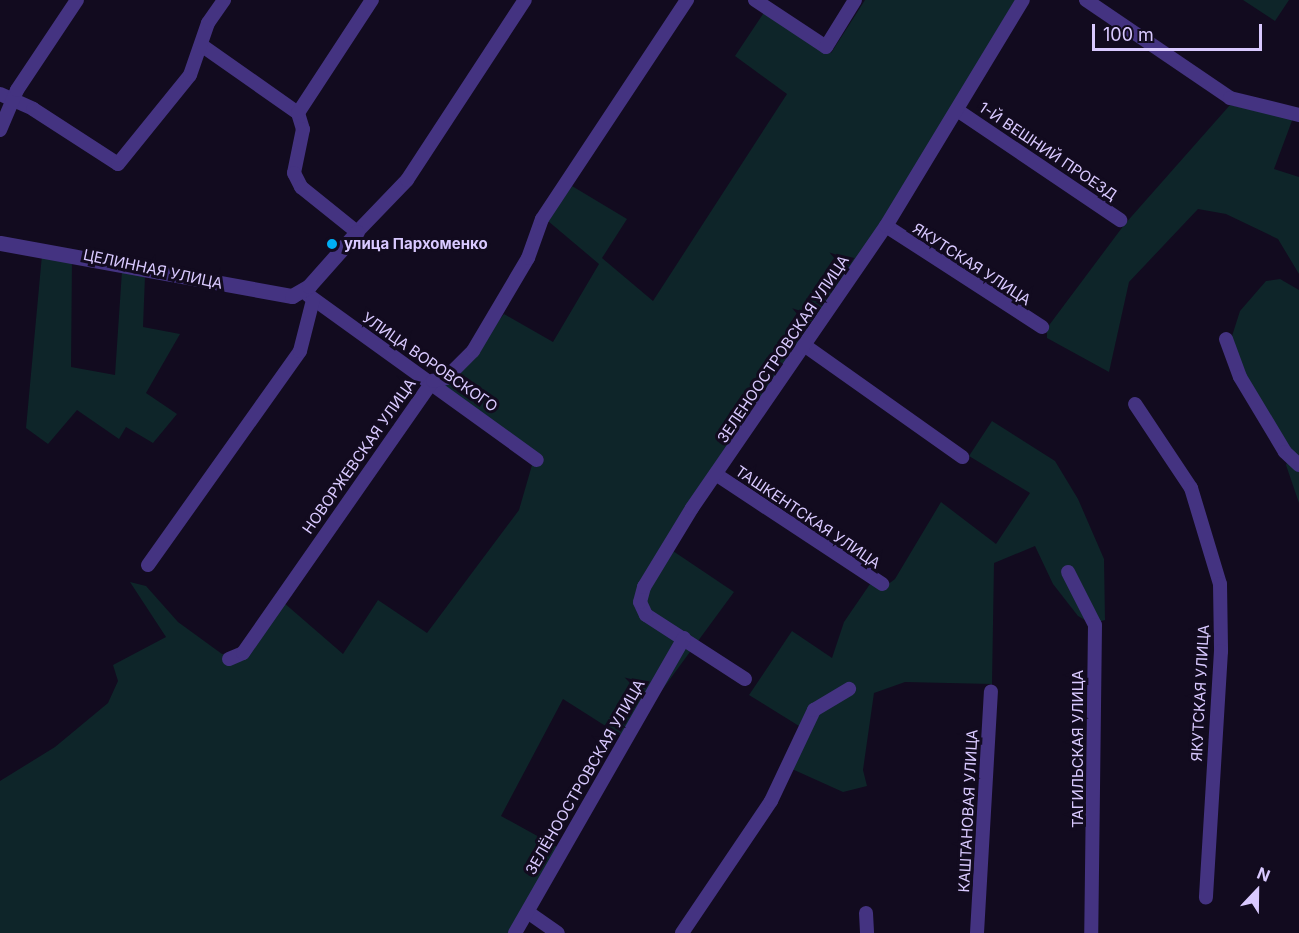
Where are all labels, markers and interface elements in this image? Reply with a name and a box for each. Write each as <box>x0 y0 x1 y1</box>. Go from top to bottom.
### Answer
scale bar <box>1095 12 1264 50</box>
text: 100 m <box>1103 24 1154 45</box>
street label: 1-Й ВЕШНИЙ ПРОЕЗД <box>976 98 1120 204</box>
street label: ЯКУТСКАЯ УЛИЦА <box>910 219 1034 309</box>
place label: улица Пархоменко <box>344 235 488 253</box>
marker: улица Пархоменко <box>325 237 339 251</box>
street label: ЦЕЛИННАЯ УЛИЦА <box>82 245 224 293</box>
street label: ЗЕЛЕНООСТРОВСКАЯ УЛИЦА <box>713 252 853 446</box>
street label: УЛИЦА ВОРОВСКОГО <box>359 308 501 416</box>
street label: НОВОРЖЕВСКАЯ УЛИЦА <box>299 375 419 537</box>
street label: ТАШКЕНТСКАЯ УЛИЦА <box>732 462 884 572</box>
street label: ЯКУТСКАЯ УЛИЦА <box>1187 624 1213 762</box>
street label: ТАГИЛЬСКАЯ УЛИЦА <box>1069 670 1087 828</box>
street label: ЗЕЛЁНООСТРОВСКАЯ УЛИЦА <box>522 676 648 878</box>
street label: КАШТАНОВАЯ УЛИЦА <box>955 729 981 893</box>
north arrow <box>1227 861 1287 921</box>
text: N <box>1254 863 1273 886</box>

